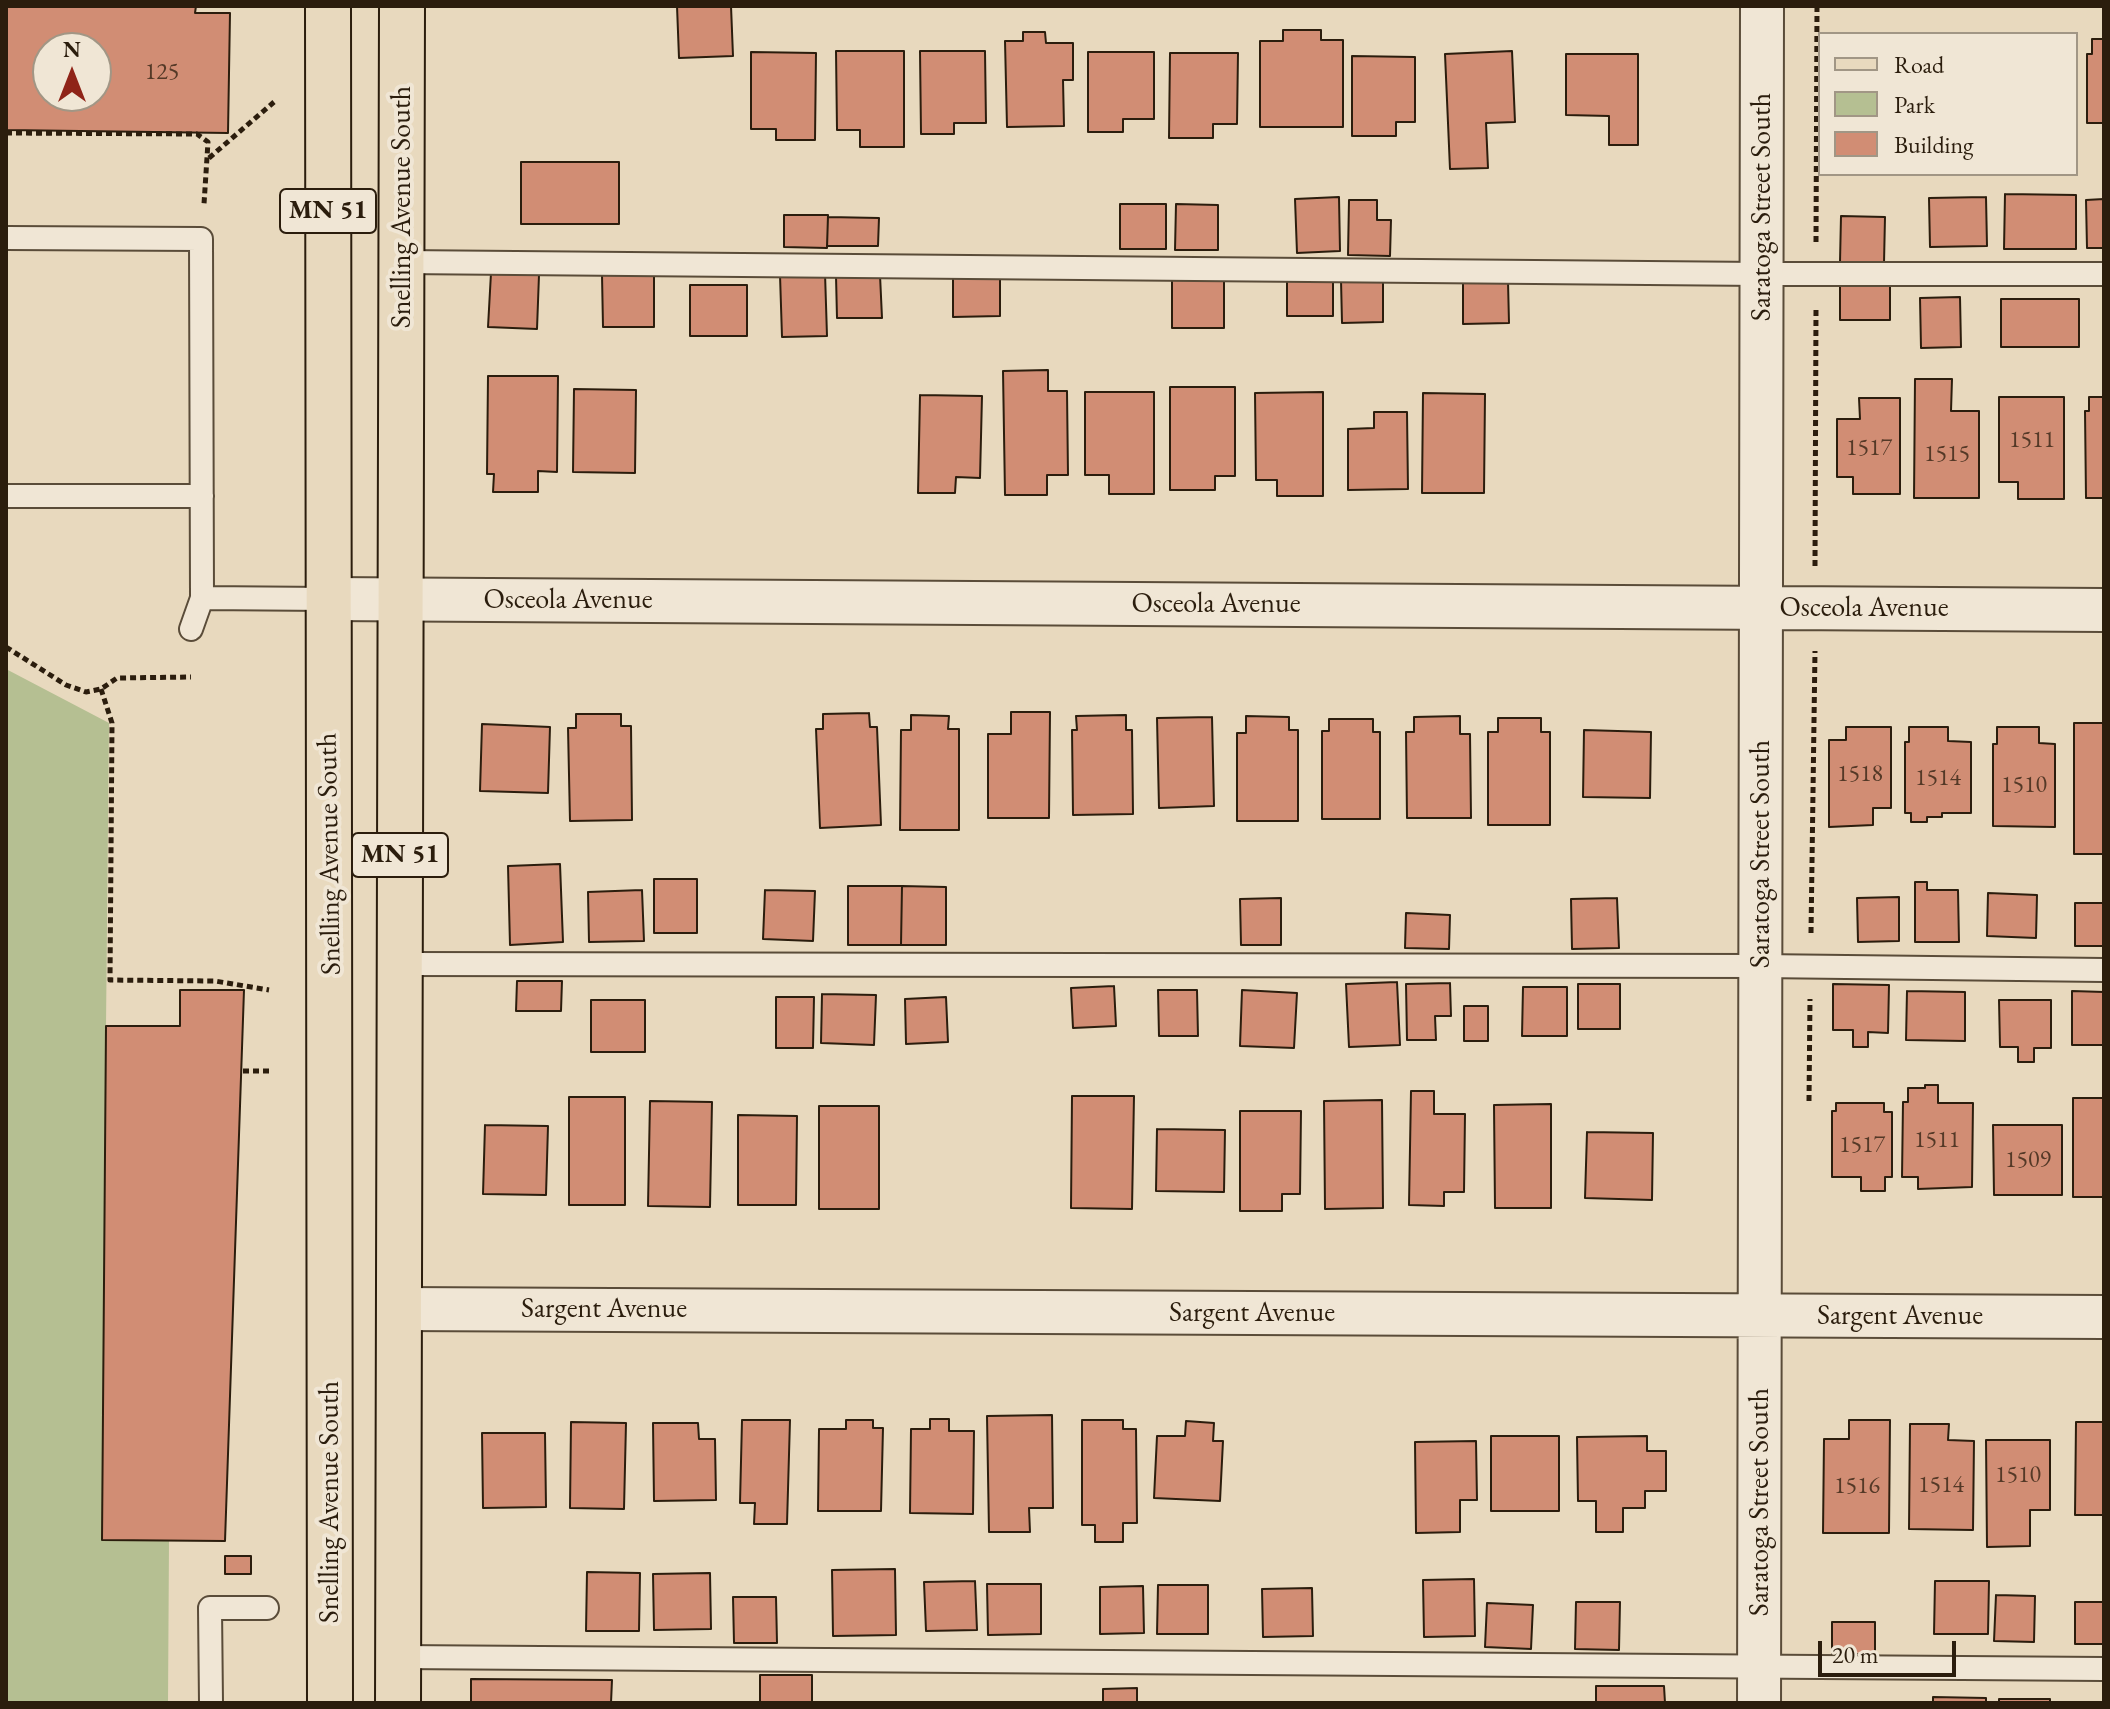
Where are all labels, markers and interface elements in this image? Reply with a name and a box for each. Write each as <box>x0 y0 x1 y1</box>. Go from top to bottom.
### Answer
north arrow <box>32 32 112 112</box>
legend <box>1818 32 2078 176</box>
text: N <box>63 35 81 64</box>
text: Road <box>1894 49 1944 80</box>
house number: 125 <box>145 58 179 86</box>
street label: Snelling Avenue South <box>385 86 419 328</box>
text: Park <box>1894 89 1935 120</box>
street label: Saratoga Street South <box>1745 93 1779 321</box>
text: Building <box>1894 129 1974 160</box>
road number: MN 51 <box>280 189 376 233</box>
house number: 1511 <box>2009 426 2055 454</box>
house number: 1517 <box>1846 434 1892 462</box>
house number: 1515 <box>1924 440 1970 468</box>
street label: Osceola Avenue <box>483 583 653 617</box>
street label: Osceola Avenue <box>1131 587 1301 621</box>
street label: Osceola Avenue <box>1779 591 1949 625</box>
street label: Snelling Avenue South <box>311 733 349 975</box>
street label: Saratoga Street South <box>1744 740 1778 968</box>
house number: 1518 <box>1837 760 1883 788</box>
house number: 1514 <box>1915 764 1961 792</box>
house number: 1510 <box>2001 771 2047 799</box>
road number: MN 51 <box>352 833 448 877</box>
house number: 1511 <box>1914 1126 1960 1154</box>
house number: 1517 <box>1839 1131 1885 1159</box>
house number: 1509 <box>2005 1146 2051 1174</box>
street label: Sargent Avenue <box>521 1292 687 1326</box>
street label: Sargent Avenue <box>1169 1296 1335 1330</box>
street label: Sargent Avenue <box>1817 1299 1983 1333</box>
street label: Snelling Avenue South <box>313 1381 347 1623</box>
street label: Saratoga Street South <box>1743 1388 1777 1616</box>
house number: 1510 <box>1995 1461 2041 1489</box>
house number: 1514 <box>1918 1471 1964 1499</box>
house number: 1516 <box>1834 1472 1880 1500</box>
scale bar <box>1822 1625 1960 1675</box>
text: 20 m <box>1832 1639 1879 1670</box>

